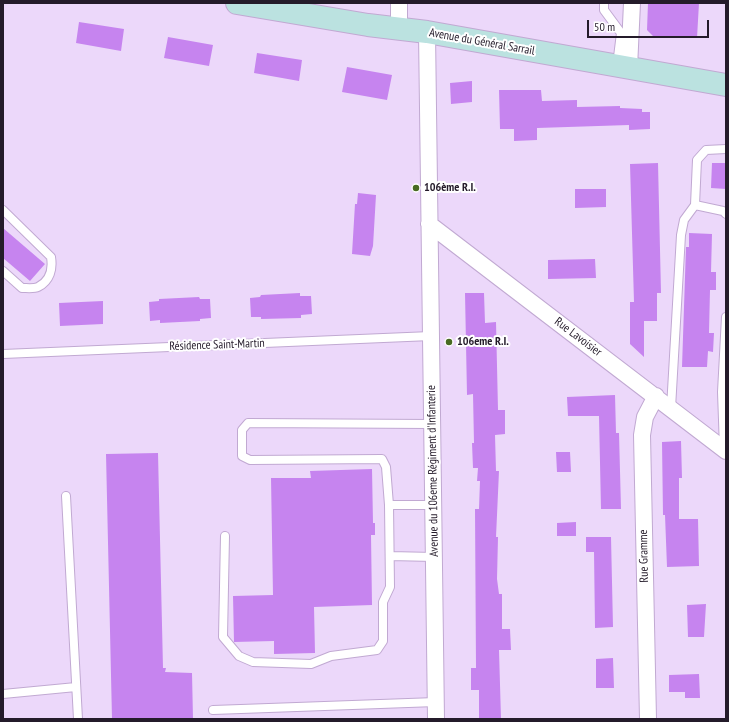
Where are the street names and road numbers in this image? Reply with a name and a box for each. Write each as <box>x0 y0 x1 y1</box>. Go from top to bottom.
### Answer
street label: Avenue du Général Sarrail <box>428 26 536 58</box>
street label: Rue Lavoisier <box>552 315 604 359</box>
street label: Résidence Saint-Martin <box>169 336 265 354</box>
street label: Avenue du 106eme Régiment d'Infanterie <box>424 385 442 557</box>
street label: Rue Gramme <box>636 529 652 583</box>

